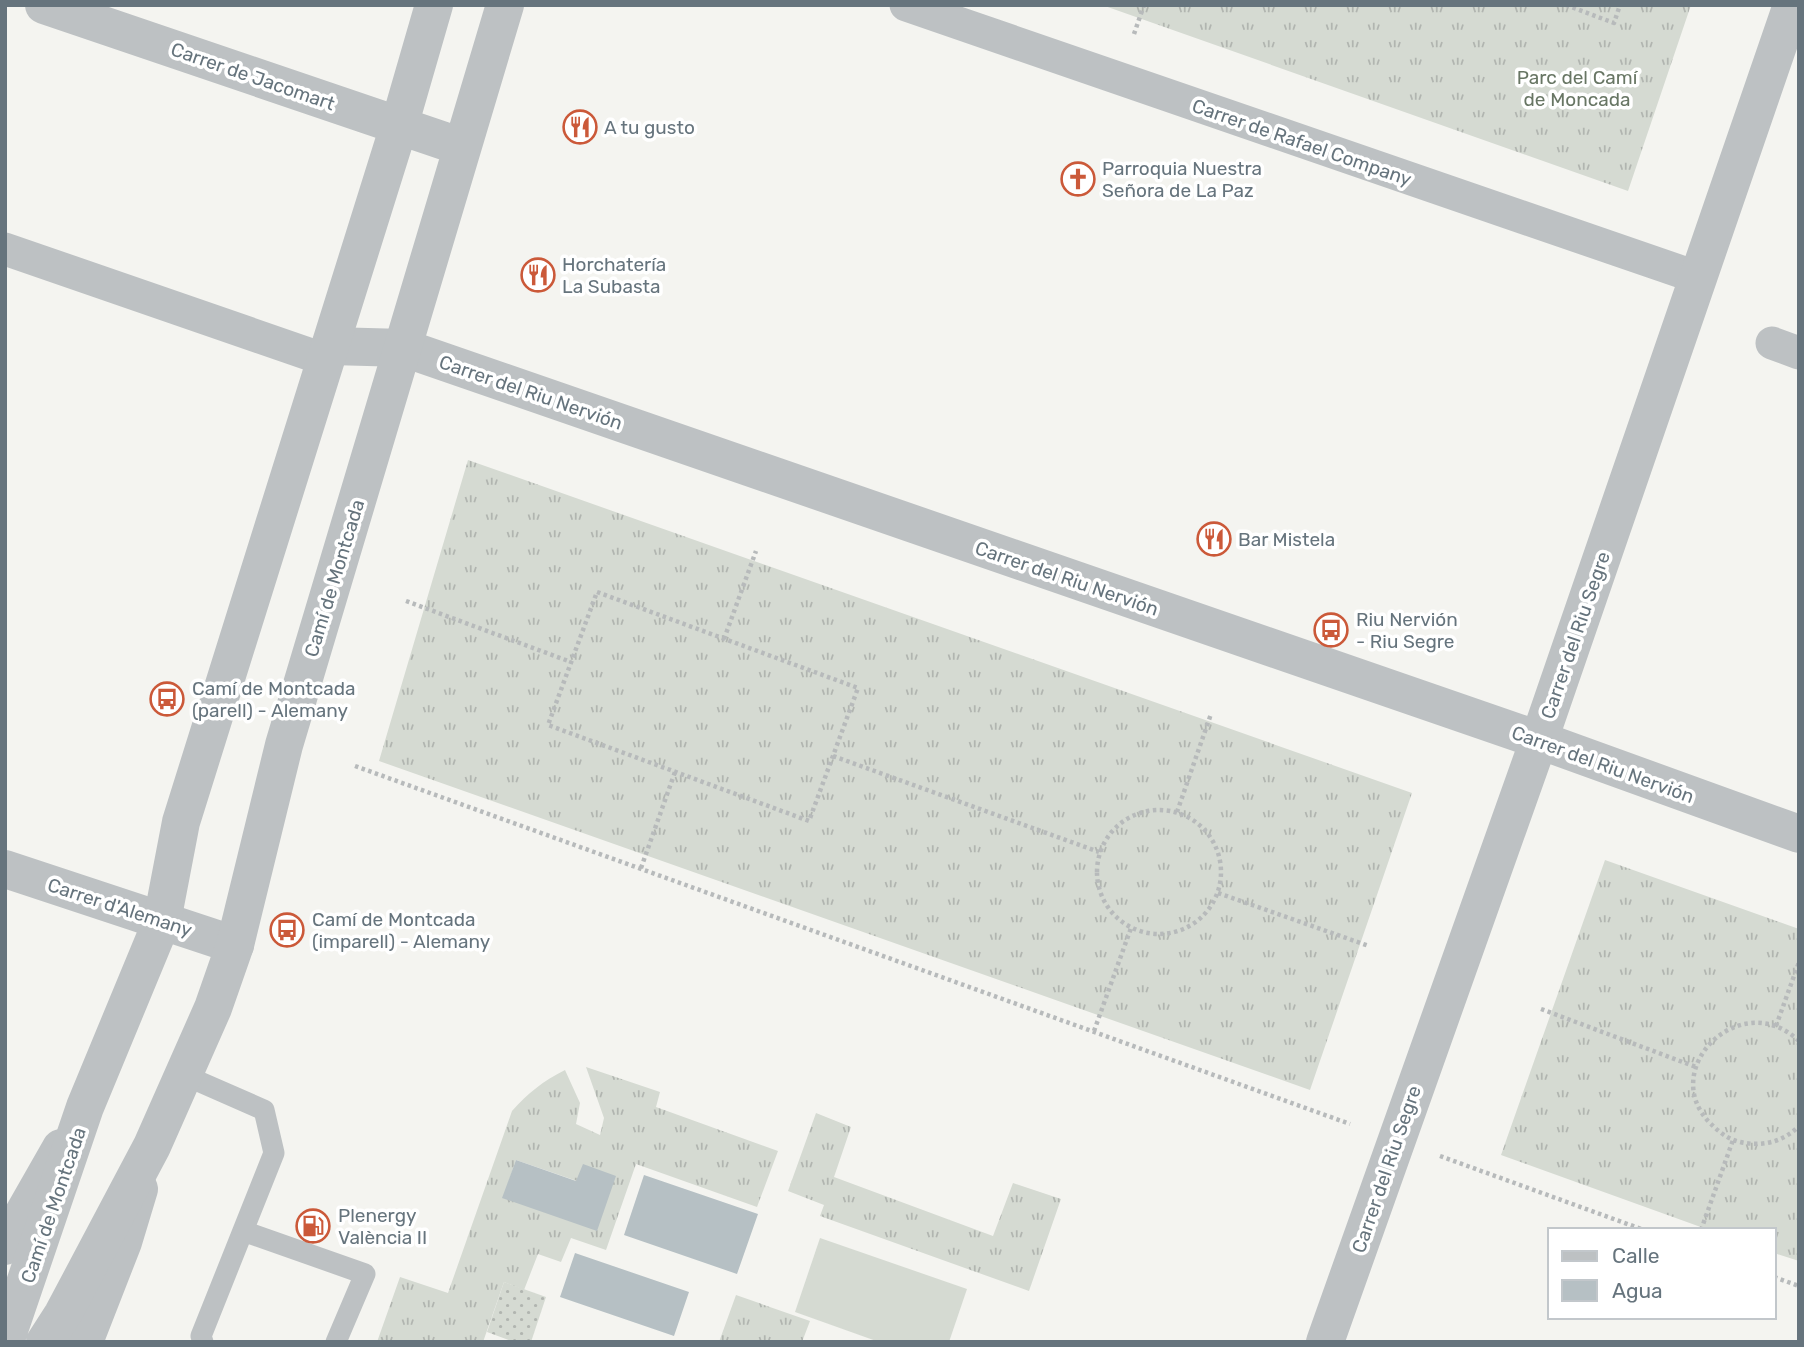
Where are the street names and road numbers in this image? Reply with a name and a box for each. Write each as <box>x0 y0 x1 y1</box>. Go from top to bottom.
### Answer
street label: Carrer de Jacomart <box>168 38 338 116</box>
street label: Carrer de Rafael Company <box>1189 94 1415 191</box>
street label: Carrer del Riu Nervión <box>436 350 626 435</box>
street label: Camí de Montcada <box>300 497 369 660</box>
street label: Carrer del Riu Nervión <box>972 536 1162 621</box>
street label: Carrer del Riu Segre <box>1536 549 1615 722</box>
street label: Carrer del Riu Nervión <box>1508 721 1697 808</box>
street label: Carrer d'Alemany <box>45 873 195 942</box>
street label: Carrer del Riu Segre <box>1347 1083 1426 1256</box>
street label: Camí de Montcada <box>16 1124 91 1286</box>

